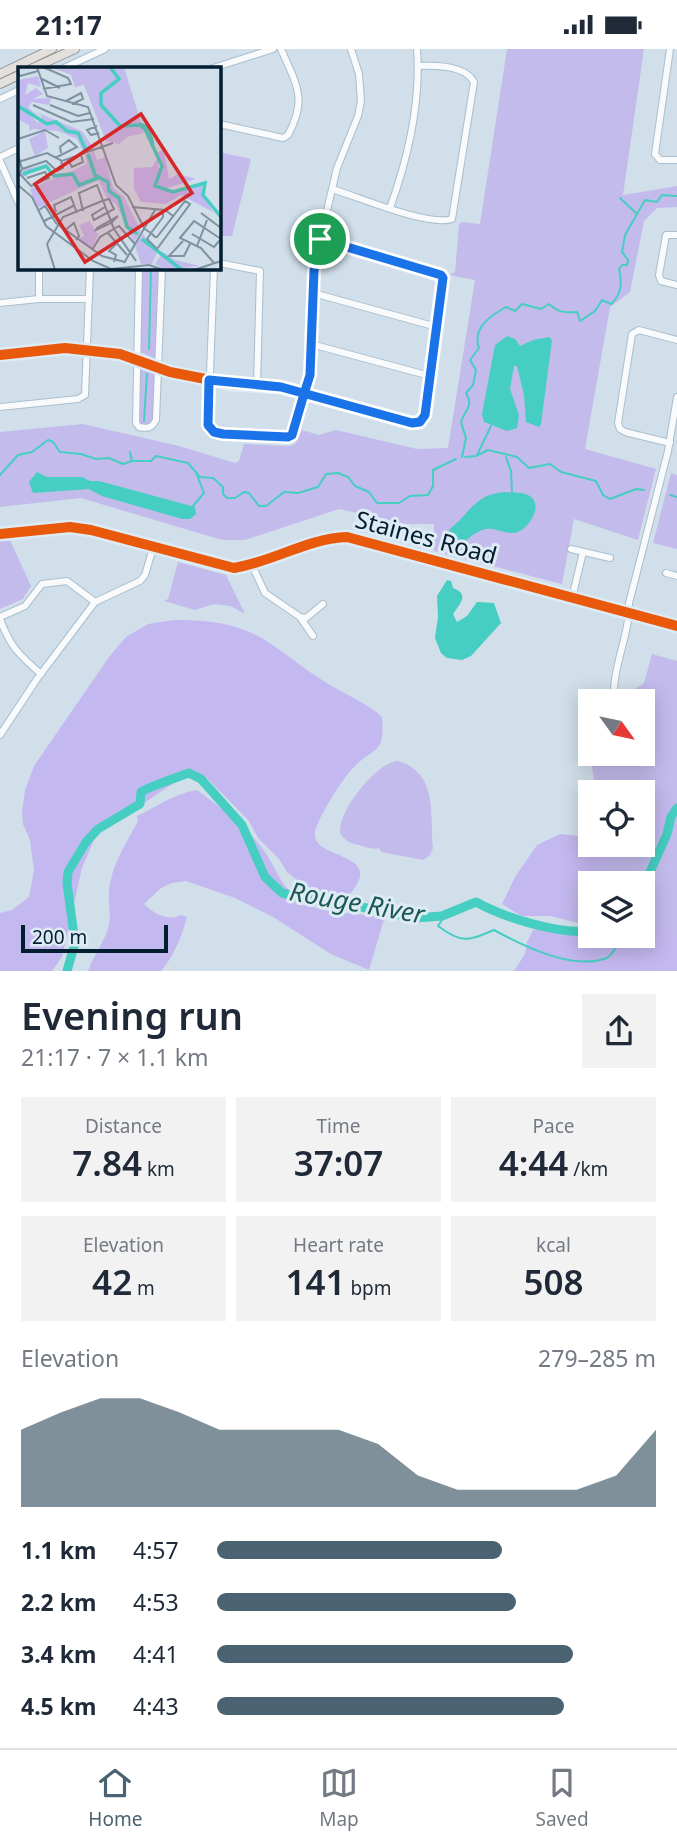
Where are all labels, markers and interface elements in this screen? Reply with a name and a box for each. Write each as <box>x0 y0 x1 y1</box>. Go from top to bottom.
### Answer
text: 21:17 <box>35 7 102 43</box>
inset map <box>18 67 220 269</box>
pin <box>290 209 350 269</box>
icon: arrive <box>301 220 339 258</box>
street label: Staines Road <box>352 502 501 571</box>
north arrow <box>578 689 654 767</box>
map controls <box>578 689 655 948</box>
button: locate <box>578 780 655 857</box>
button: layers <box>578 871 655 948</box>
water label: Rouge River <box>287 872 429 932</box>
scale bar <box>21 922 168 954</box>
text: 200 m <box>32 924 87 950</box>
text: Evening run <box>21 989 243 1041</box>
button: share <box>582 994 656 1068</box>
text: 21:17 · 7 × 1.1 km <box>21 1041 208 1073</box>
text: Distance <box>85 1113 162 1139</box>
text: Time <box>317 1113 360 1139</box>
text: Pace <box>533 1113 575 1139</box>
text: 7.84 <box>72 1139 142 1186</box>
text: 37:07 <box>294 1139 383 1186</box>
text: 4:44 <box>499 1139 568 1186</box>
text: km <box>142 1156 175 1182</box>
text: /km <box>568 1156 608 1182</box>
text: Elevation <box>83 1232 164 1258</box>
text: Heart rate <box>293 1232 384 1258</box>
text: kcal <box>536 1232 571 1258</box>
text: 42 <box>92 1258 132 1305</box>
text: 141 <box>285 1258 345 1305</box>
text: 508 <box>523 1258 584 1305</box>
text: m <box>132 1275 155 1301</box>
text: bpm <box>345 1275 392 1301</box>
text: Elevation <box>21 1342 119 1374</box>
text: 279–285 m <box>538 1342 656 1374</box>
text: 1.1 km <box>21 1534 96 1566</box>
text: 4:57 <box>133 1534 179 1566</box>
text: 2.2 km <box>21 1586 96 1618</box>
text: 4:53 <box>133 1586 179 1618</box>
text: 3.4 km <box>21 1638 96 1670</box>
text: 4:41 <box>133 1638 179 1670</box>
text: 4.5 km <box>21 1690 96 1722</box>
text: 4:43 <box>133 1690 179 1722</box>
tab: Home <box>88 1764 142 1832</box>
tab: Map <box>319 1764 359 1832</box>
tab: Saved <box>535 1764 589 1832</box>

